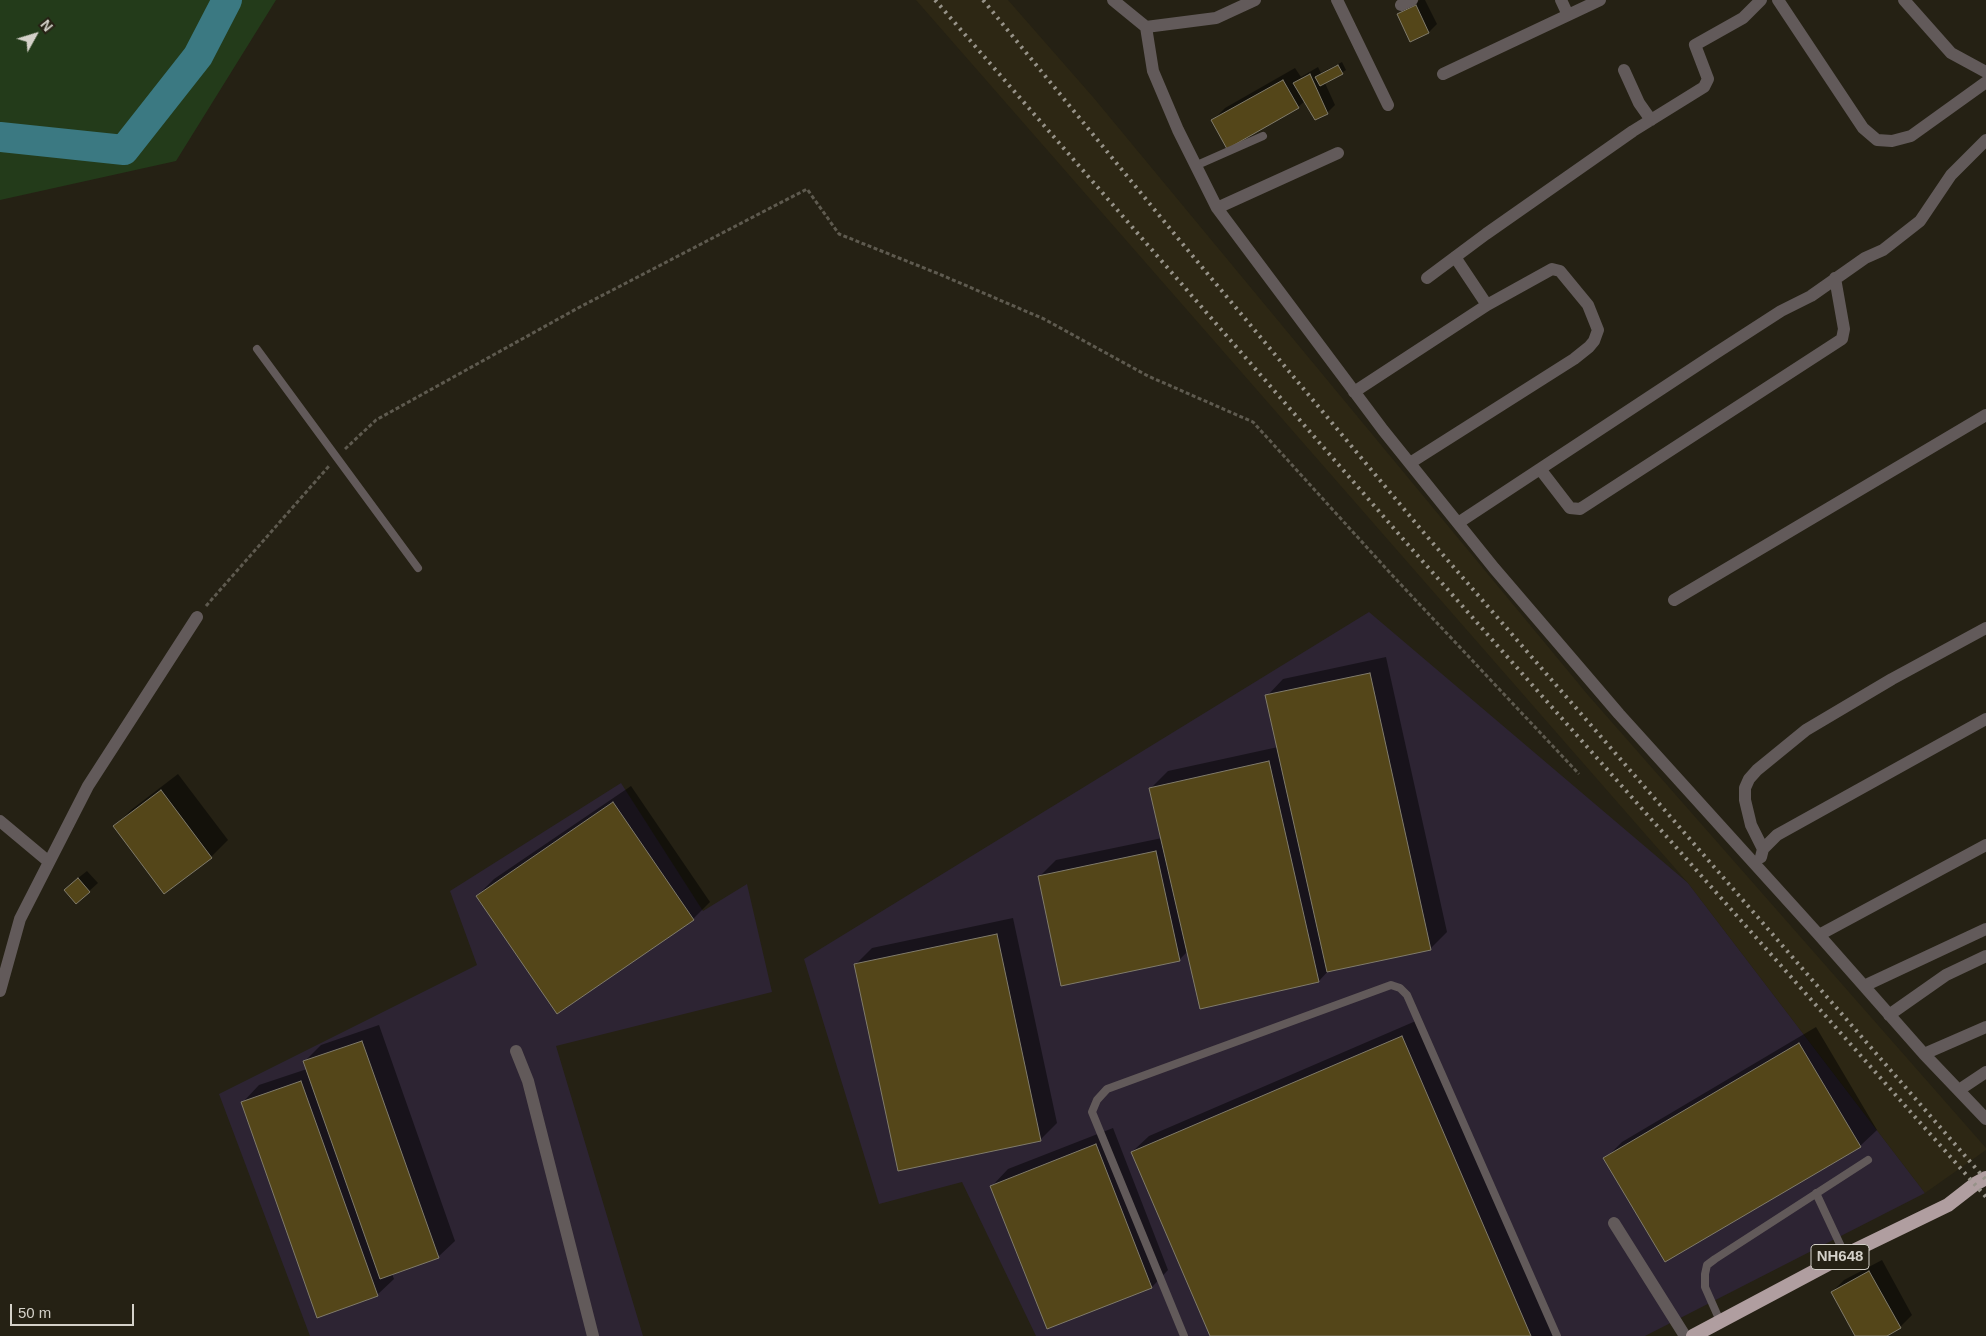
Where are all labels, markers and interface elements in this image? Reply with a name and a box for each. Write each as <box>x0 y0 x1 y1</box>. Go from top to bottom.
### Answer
north arrow <box>10 10 60 60</box>
text: N <box>37 17 56 35</box>
road number: NH648 <box>1811 1244 1869 1270</box>
scale bar <box>12 1294 136 1326</box>
text: 50 m <box>18 1304 51 1321</box>

